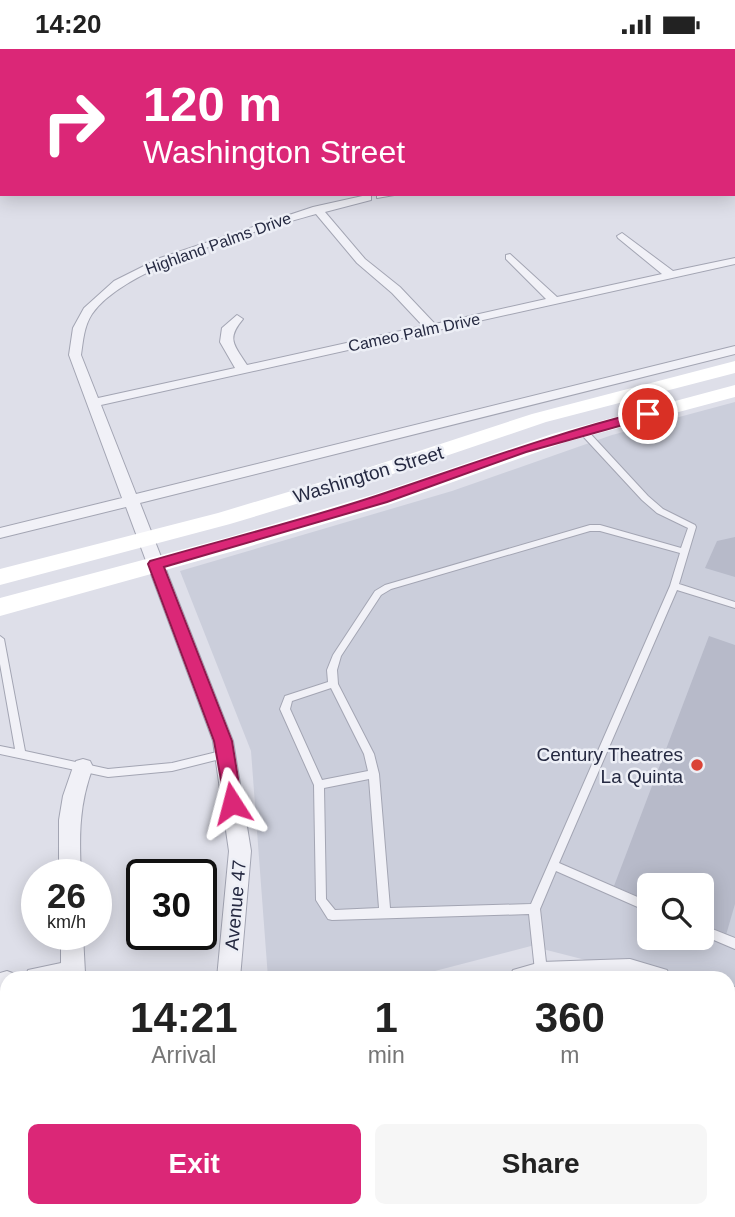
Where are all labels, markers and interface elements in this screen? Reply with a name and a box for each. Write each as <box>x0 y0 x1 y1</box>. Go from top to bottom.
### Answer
text: 14:20 <box>35 9 102 39</box>
icon: right <box>28 77 119 168</box>
text: 120 m <box>143 77 282 131</box>
text: Washington Street <box>143 134 405 170</box>
street label: Highland Palms Drive <box>143 209 293 278</box>
street label: Cameo Palm Drive <box>347 310 482 355</box>
pin <box>618 384 678 444</box>
icon: arrive <box>629 395 667 433</box>
street label: Washington Street <box>291 441 446 507</box>
place label: Century Theatres La Quinta <box>537 744 683 787</box>
marker: Century Theatres La Quinta <box>689 757 705 773</box>
position arrow <box>195 766 269 840</box>
speed limit sign: 30 <box>126 859 217 950</box>
street label: Avenue 47 <box>221 859 250 951</box>
map controls <box>637 873 714 950</box>
button: search <box>637 873 714 950</box>
text: 26 <box>47 876 86 915</box>
text: km/h <box>47 912 86 932</box>
text: 14:21 <box>130 994 238 1041</box>
text: 1 <box>374 994 398 1041</box>
text: 360 <box>535 994 605 1041</box>
text: Arrival <box>151 1042 216 1068</box>
text: min <box>368 1042 405 1068</box>
text: m <box>560 1042 579 1068</box>
button: Exit <box>28 1124 361 1204</box>
button: Share <box>375 1124 707 1204</box>

